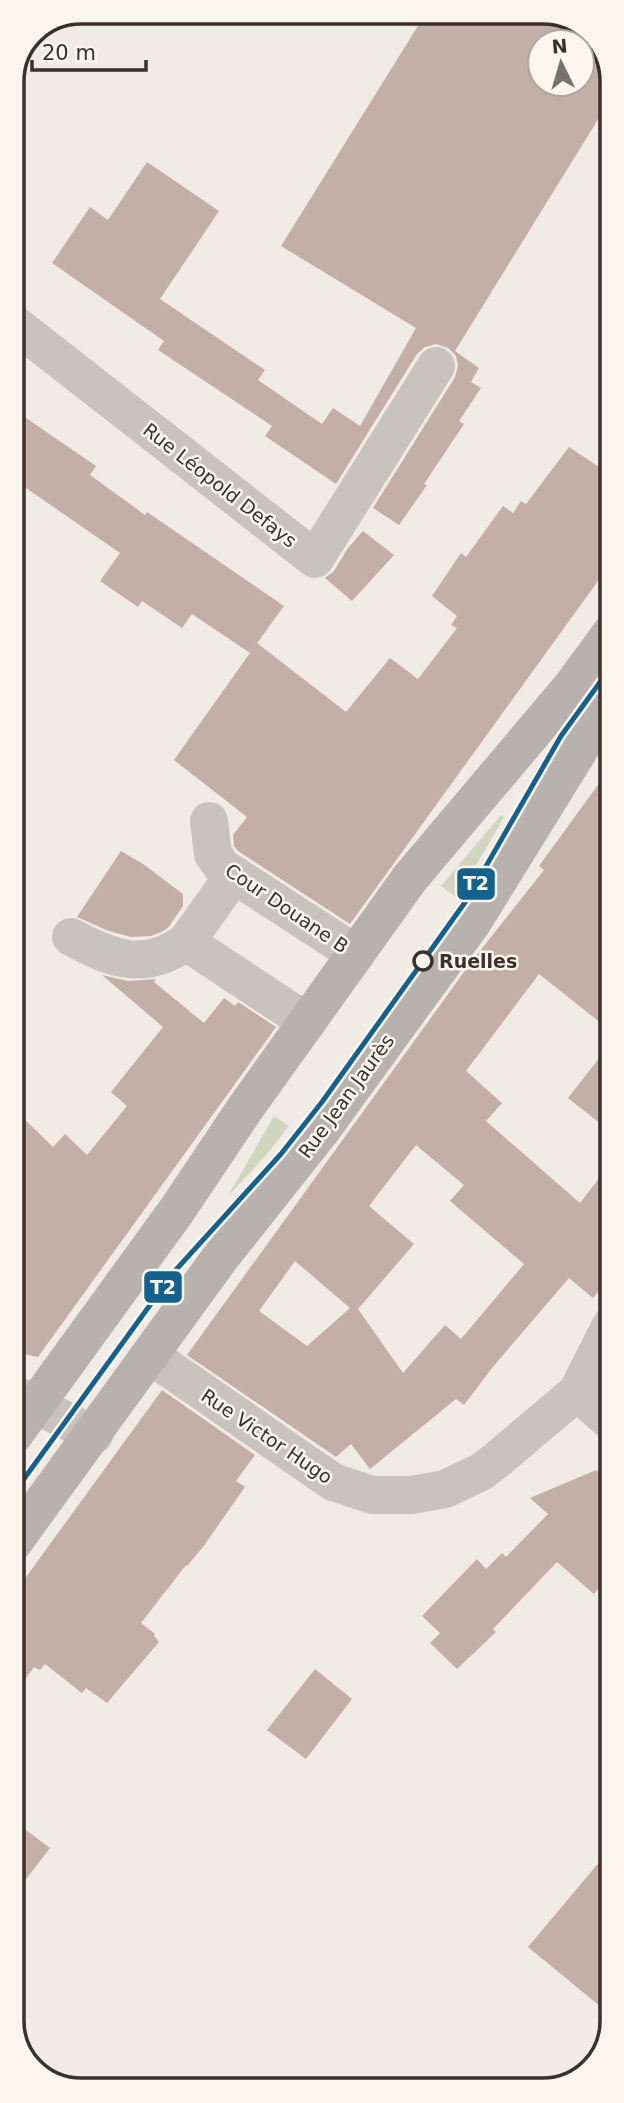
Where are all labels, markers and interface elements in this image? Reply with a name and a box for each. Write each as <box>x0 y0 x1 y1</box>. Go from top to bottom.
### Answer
scale bar <box>32 28 145 72</box>
north arrow <box>526 28 596 98</box>
text: N <box>551 34 568 58</box>
text: 20 m <box>42 41 96 65</box>
street label: Rue Léopold Defays <box>139 418 301 552</box>
street label: Cour Douane B <box>221 859 353 957</box>
line badge: T2 <box>456 867 496 901</box>
text: T2 <box>463 872 489 894</box>
place label: Ruelles <box>439 950 517 972</box>
marker: Ruelles <box>413 951 433 971</box>
street label: Rue Jean Jaurès <box>294 1030 398 1162</box>
line badge: T2 <box>143 1270 183 1304</box>
text: T2 <box>150 1276 176 1298</box>
street label: Rue Victor Hugo <box>197 1384 337 1488</box>

